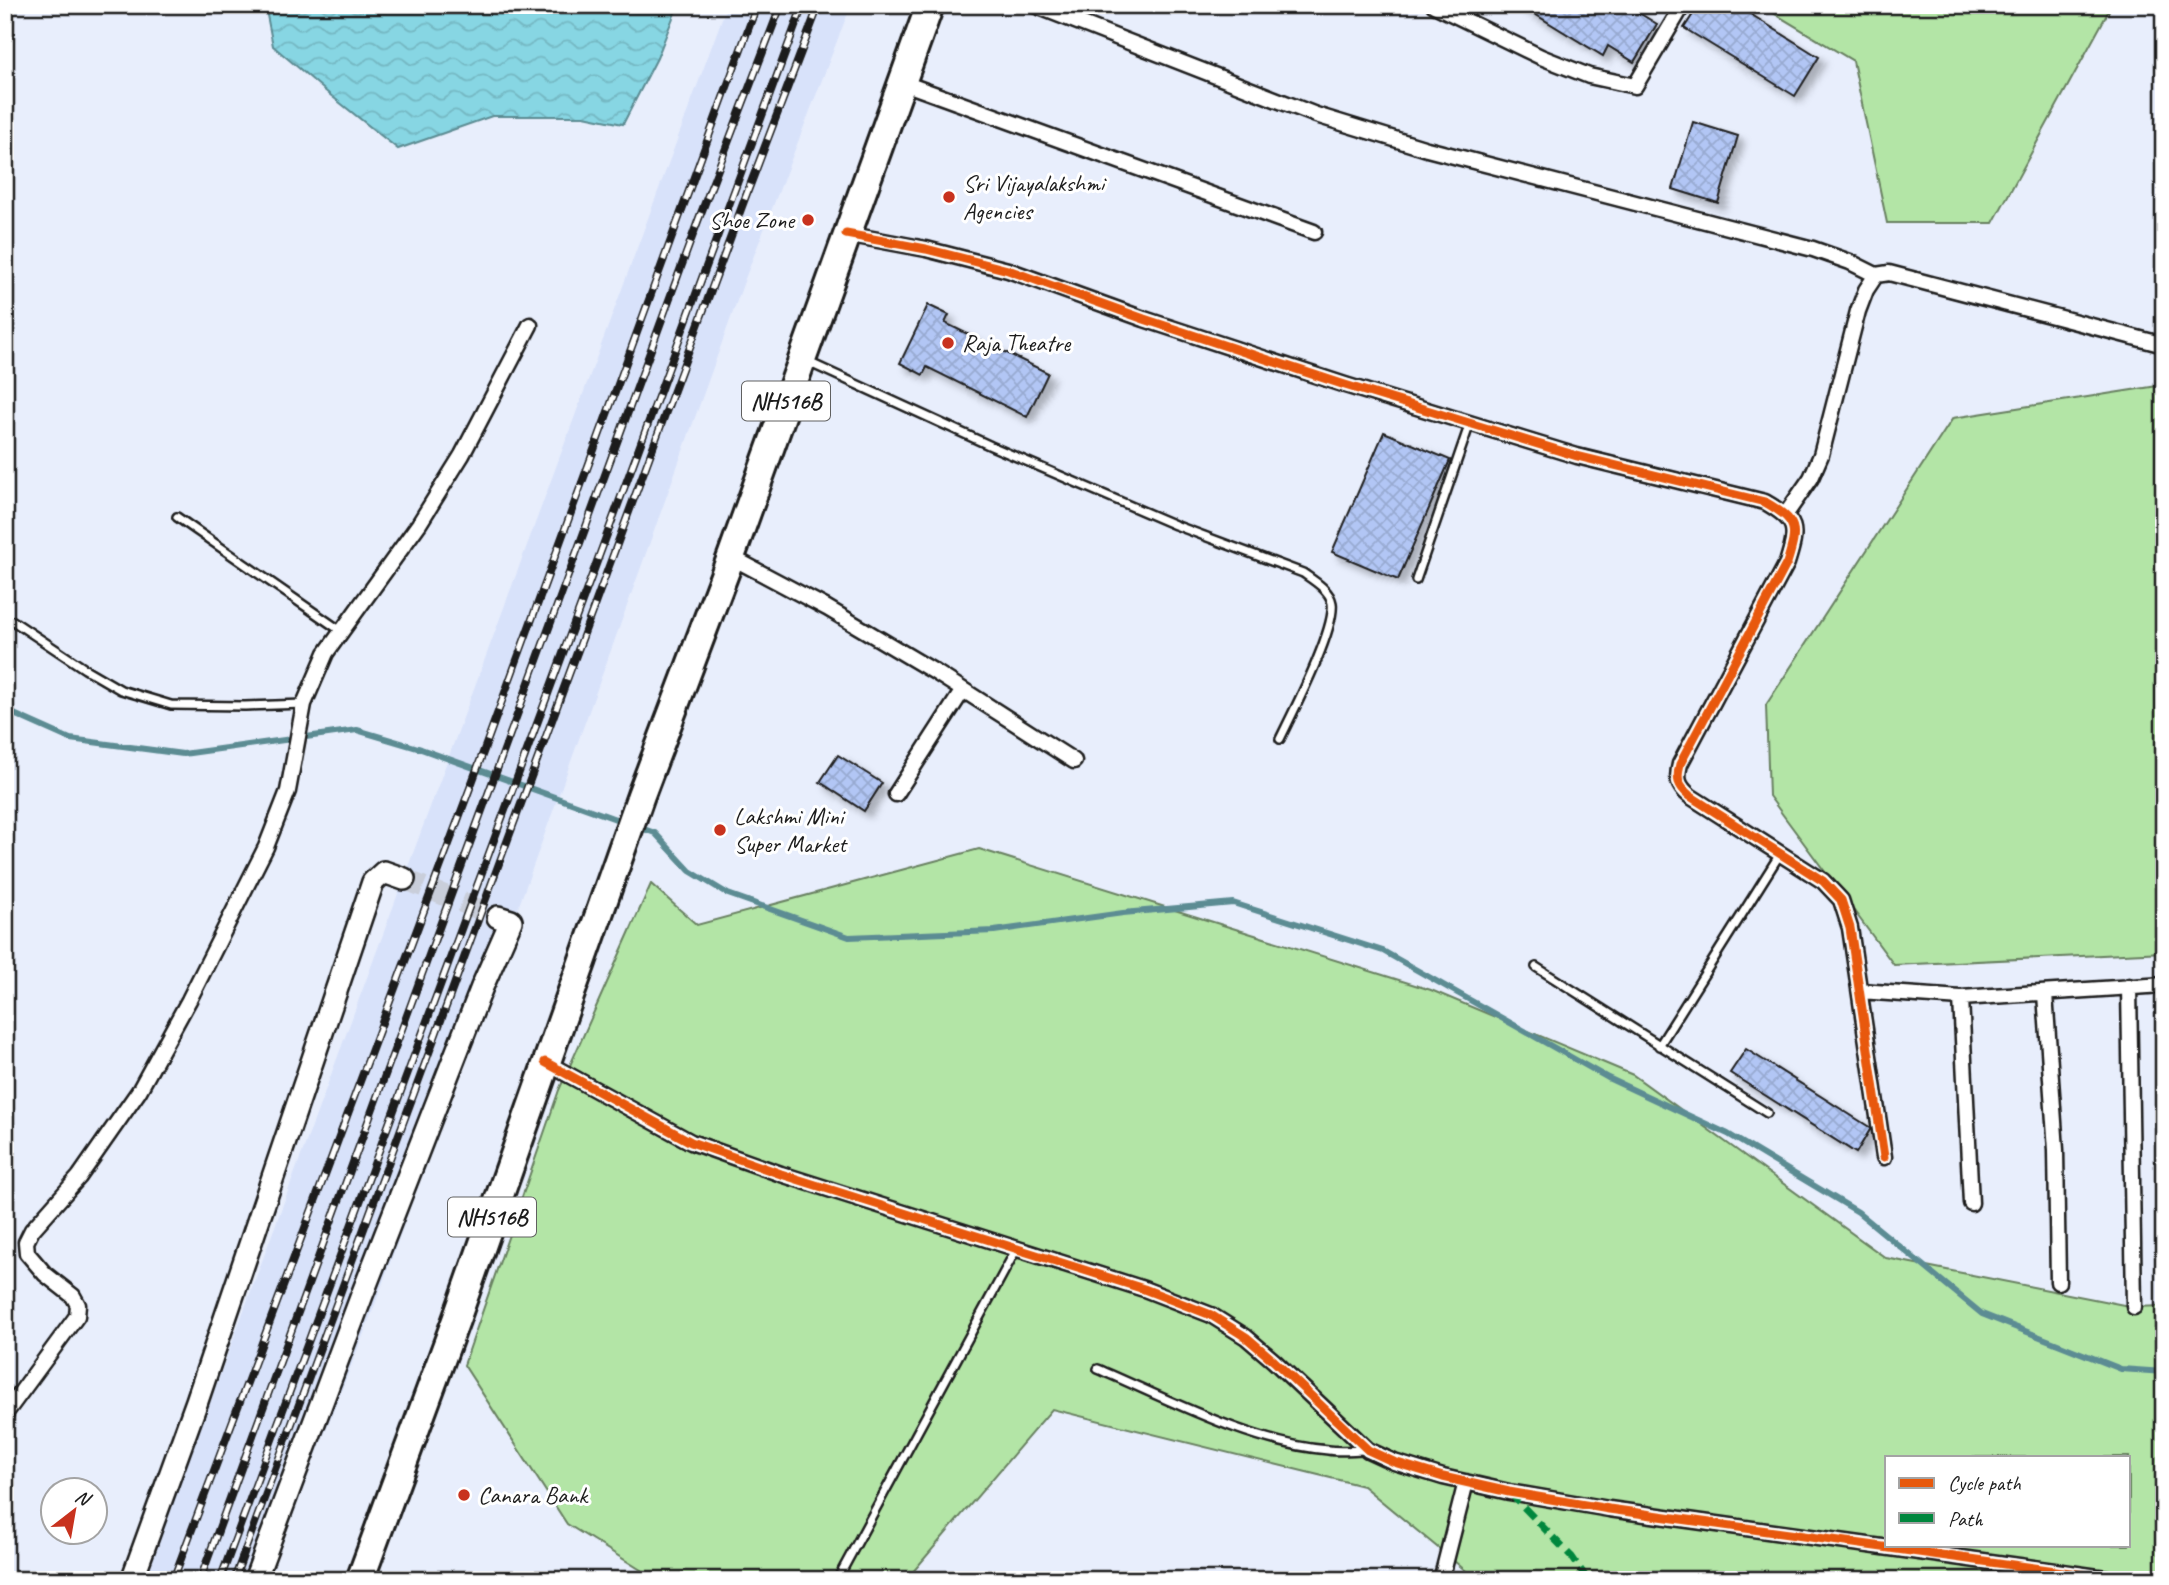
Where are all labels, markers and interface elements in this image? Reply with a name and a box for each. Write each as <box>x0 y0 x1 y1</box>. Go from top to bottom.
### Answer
place label: Sri Vijayalakshmi Agencies <box>963 168 1108 226</box>
marker: Sri Vijayalakshmi Agencies <box>941 189 957 205</box>
place label: Shoe Zone <box>709 205 796 235</box>
marker: Shoe Zone <box>800 212 816 228</box>
place label: Raja Theatre <box>962 328 1072 358</box>
marker: Raja Theatre <box>940 335 956 351</box>
road number: NH516B <box>742 382 830 420</box>
place label: Lakshmi Mini Super Market <box>734 801 848 859</box>
marker: Lakshmi Mini Super Market <box>712 822 728 838</box>
road number: NH516B <box>448 1198 536 1236</box>
legend <box>1885 1456 2130 1546</box>
text: Cycle path <box>1948 1470 2021 1496</box>
north arrow <box>38 1476 108 1546</box>
place label: Canara Bank <box>478 1480 589 1510</box>
text: N <box>71 1484 96 1512</box>
marker: Canara Bank <box>456 1487 472 1503</box>
text: Path <box>1948 1506 1984 1532</box>

